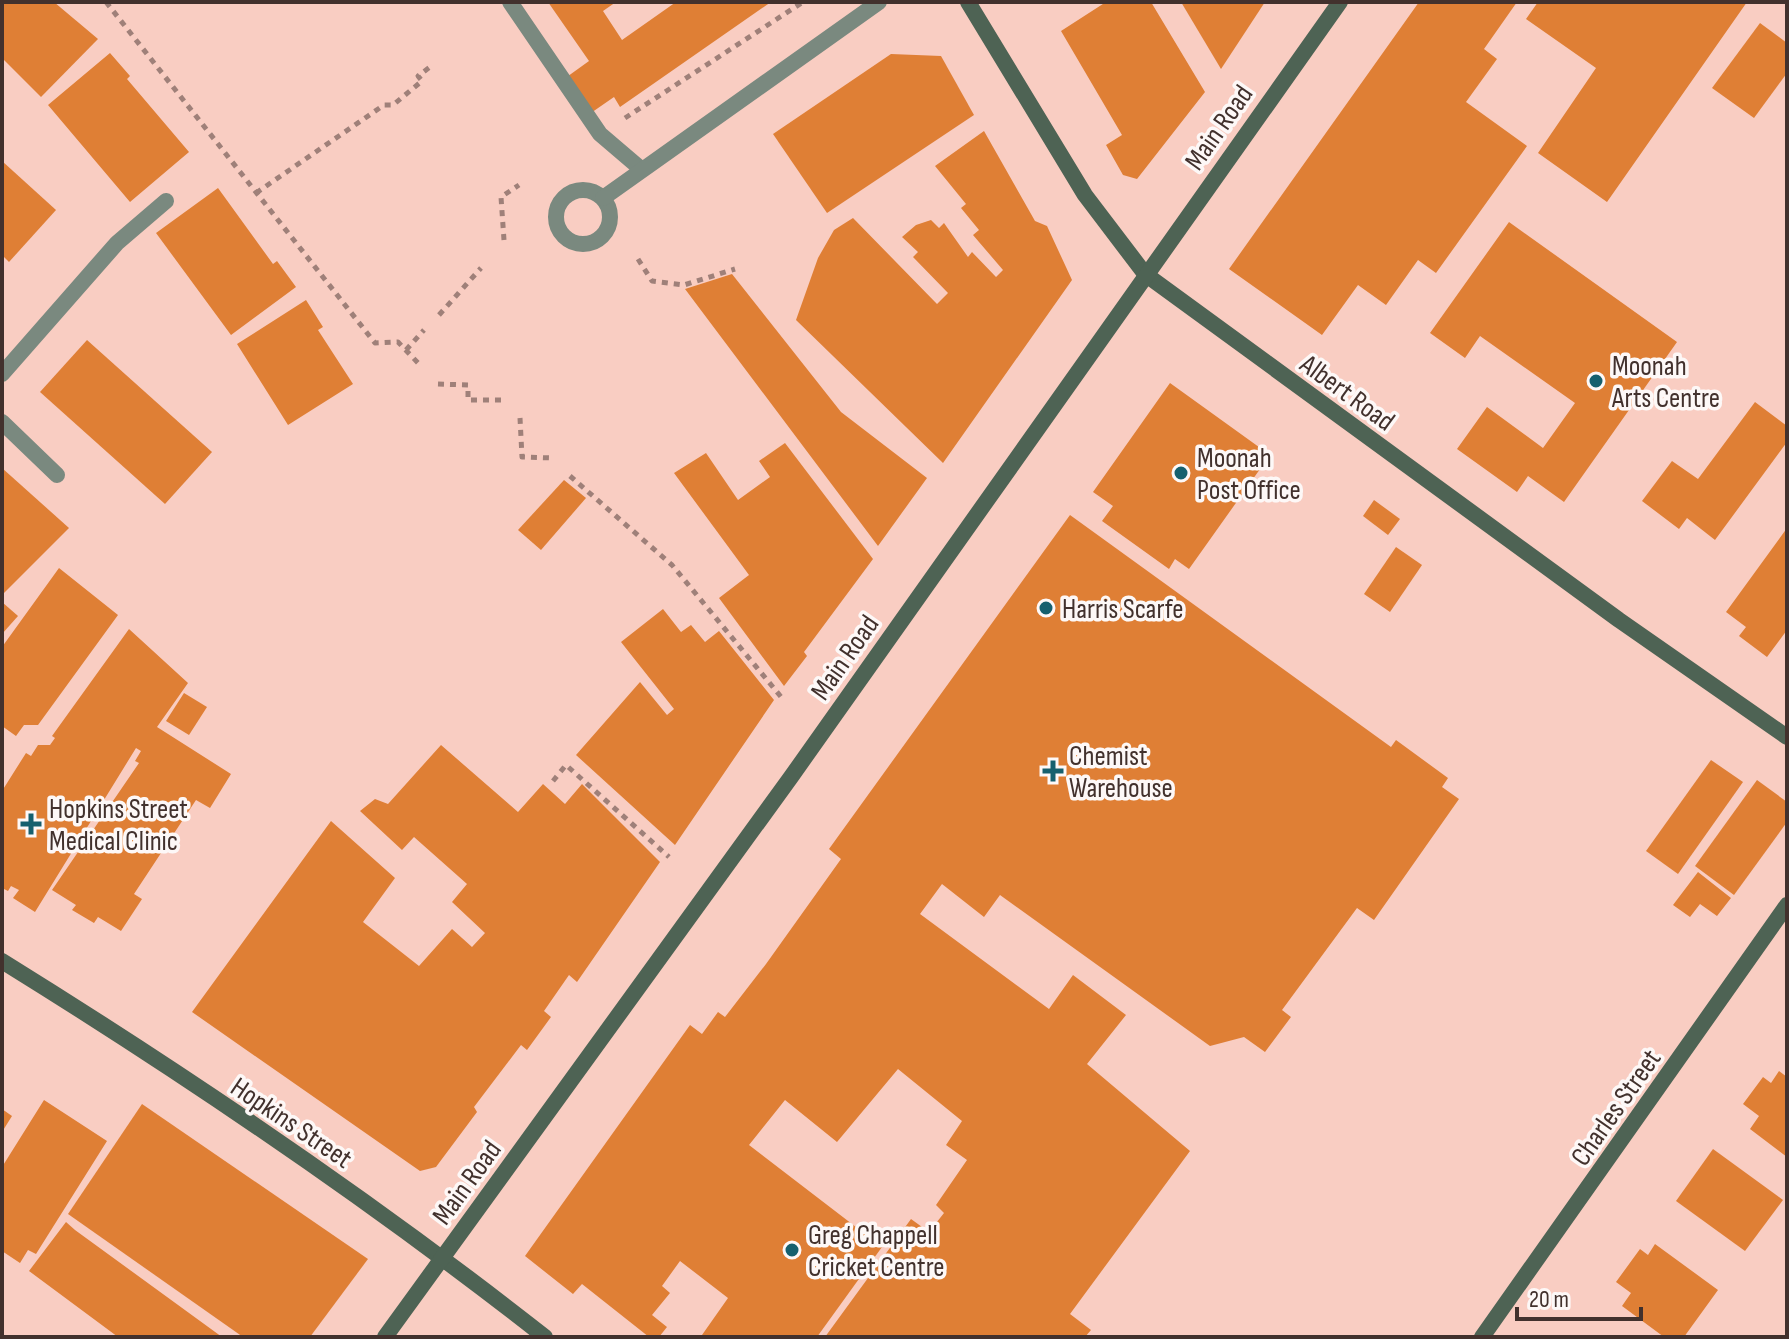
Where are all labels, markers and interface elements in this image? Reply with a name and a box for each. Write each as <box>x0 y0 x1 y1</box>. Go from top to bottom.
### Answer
street label: Main Road <box>1178 79 1260 177</box>
street label: Albert Road <box>1293 347 1401 438</box>
place label: Moonah Arts Centre <box>1611 350 1720 415</box>
marker: Moonah Arts Centre <box>1587 372 1605 390</box>
place label: Moonah Post Office <box>1197 442 1301 507</box>
marker: Moonah Post Office <box>1172 464 1190 482</box>
place label: Harris Scarfe <box>1062 593 1184 626</box>
marker: Harris Scarfe <box>1037 599 1055 617</box>
street label: Main Road <box>804 609 886 707</box>
place label: Chemist Warehouse <box>1069 740 1173 805</box>
marker: Chemist Warehouse <box>1044 762 1062 780</box>
place label: Hopkins Street Medical Clinic <box>49 793 188 858</box>
marker: Hopkins Street Medical Clinic <box>20 813 42 835</box>
street label: Charles Street <box>1564 1043 1668 1172</box>
street label: Hopkins Street <box>224 1071 358 1176</box>
street label: Main Road <box>426 1134 509 1231</box>
place label: Greg Chappell Cricket Centre <box>808 1219 944 1284</box>
marker: Greg Chappell Cricket Centre <box>783 1241 801 1259</box>
scale bar <box>1517 1271 1641 1321</box>
text: 20 m <box>1529 1285 1569 1314</box>

